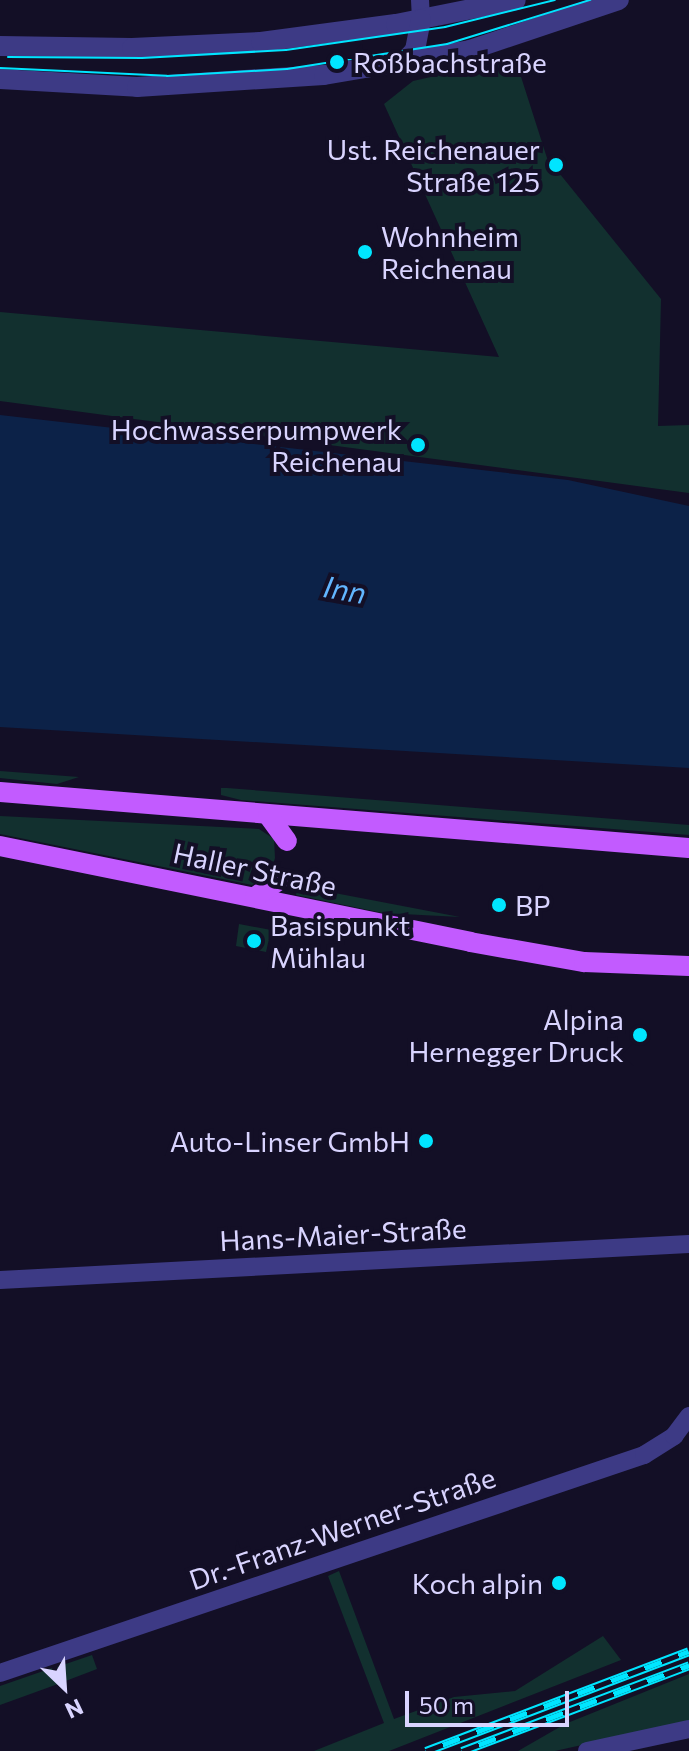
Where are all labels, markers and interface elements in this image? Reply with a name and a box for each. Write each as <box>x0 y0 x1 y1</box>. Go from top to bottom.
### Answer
place label: Roßbachstraße <box>353 45 547 79</box>
marker: Roßbachstraße <box>328 53 346 71</box>
place label: Ust. Reichenauer Straße 125 <box>327 132 540 198</box>
marker: Ust. Reichenauer Straße 125 <box>547 156 565 174</box>
place label: Wohnheim Reichenau <box>381 219 519 285</box>
marker: Wohnheim Reichenau <box>356 243 374 261</box>
place label: Hochwasserpumpwerk Reichenau <box>111 412 402 478</box>
marker: Hochwasserpumpwerk Reichenau <box>409 436 427 454</box>
water label: Inn <box>321 568 369 610</box>
street label: Haller Straße <box>170 835 340 903</box>
place label: BP <box>515 888 551 922</box>
marker: BP <box>490 896 508 914</box>
place label: Basispunkt Mühlau <box>270 908 410 974</box>
marker: Basispunkt Mühlau <box>245 932 263 950</box>
place label: Alpina Hernegger Druck <box>408 1002 624 1068</box>
marker: Alpina Hernegger Druck <box>631 1026 649 1044</box>
place label: Auto-Linser GmbH <box>170 1124 410 1158</box>
marker: Auto-Linser GmbH <box>417 1132 435 1150</box>
street label: Hans-Maier-Straße <box>219 1211 467 1257</box>
street label: Dr.-Franz-Werner-Straße <box>184 1460 500 1596</box>
place label: Koch alpin <box>412 1566 543 1600</box>
marker: Koch alpin <box>550 1574 568 1592</box>
north arrow <box>24 1647 104 1727</box>
scale bar <box>409 1675 573 1725</box>
text: 50 m <box>419 1690 474 1719</box>
text: N <box>61 1693 88 1725</box>

